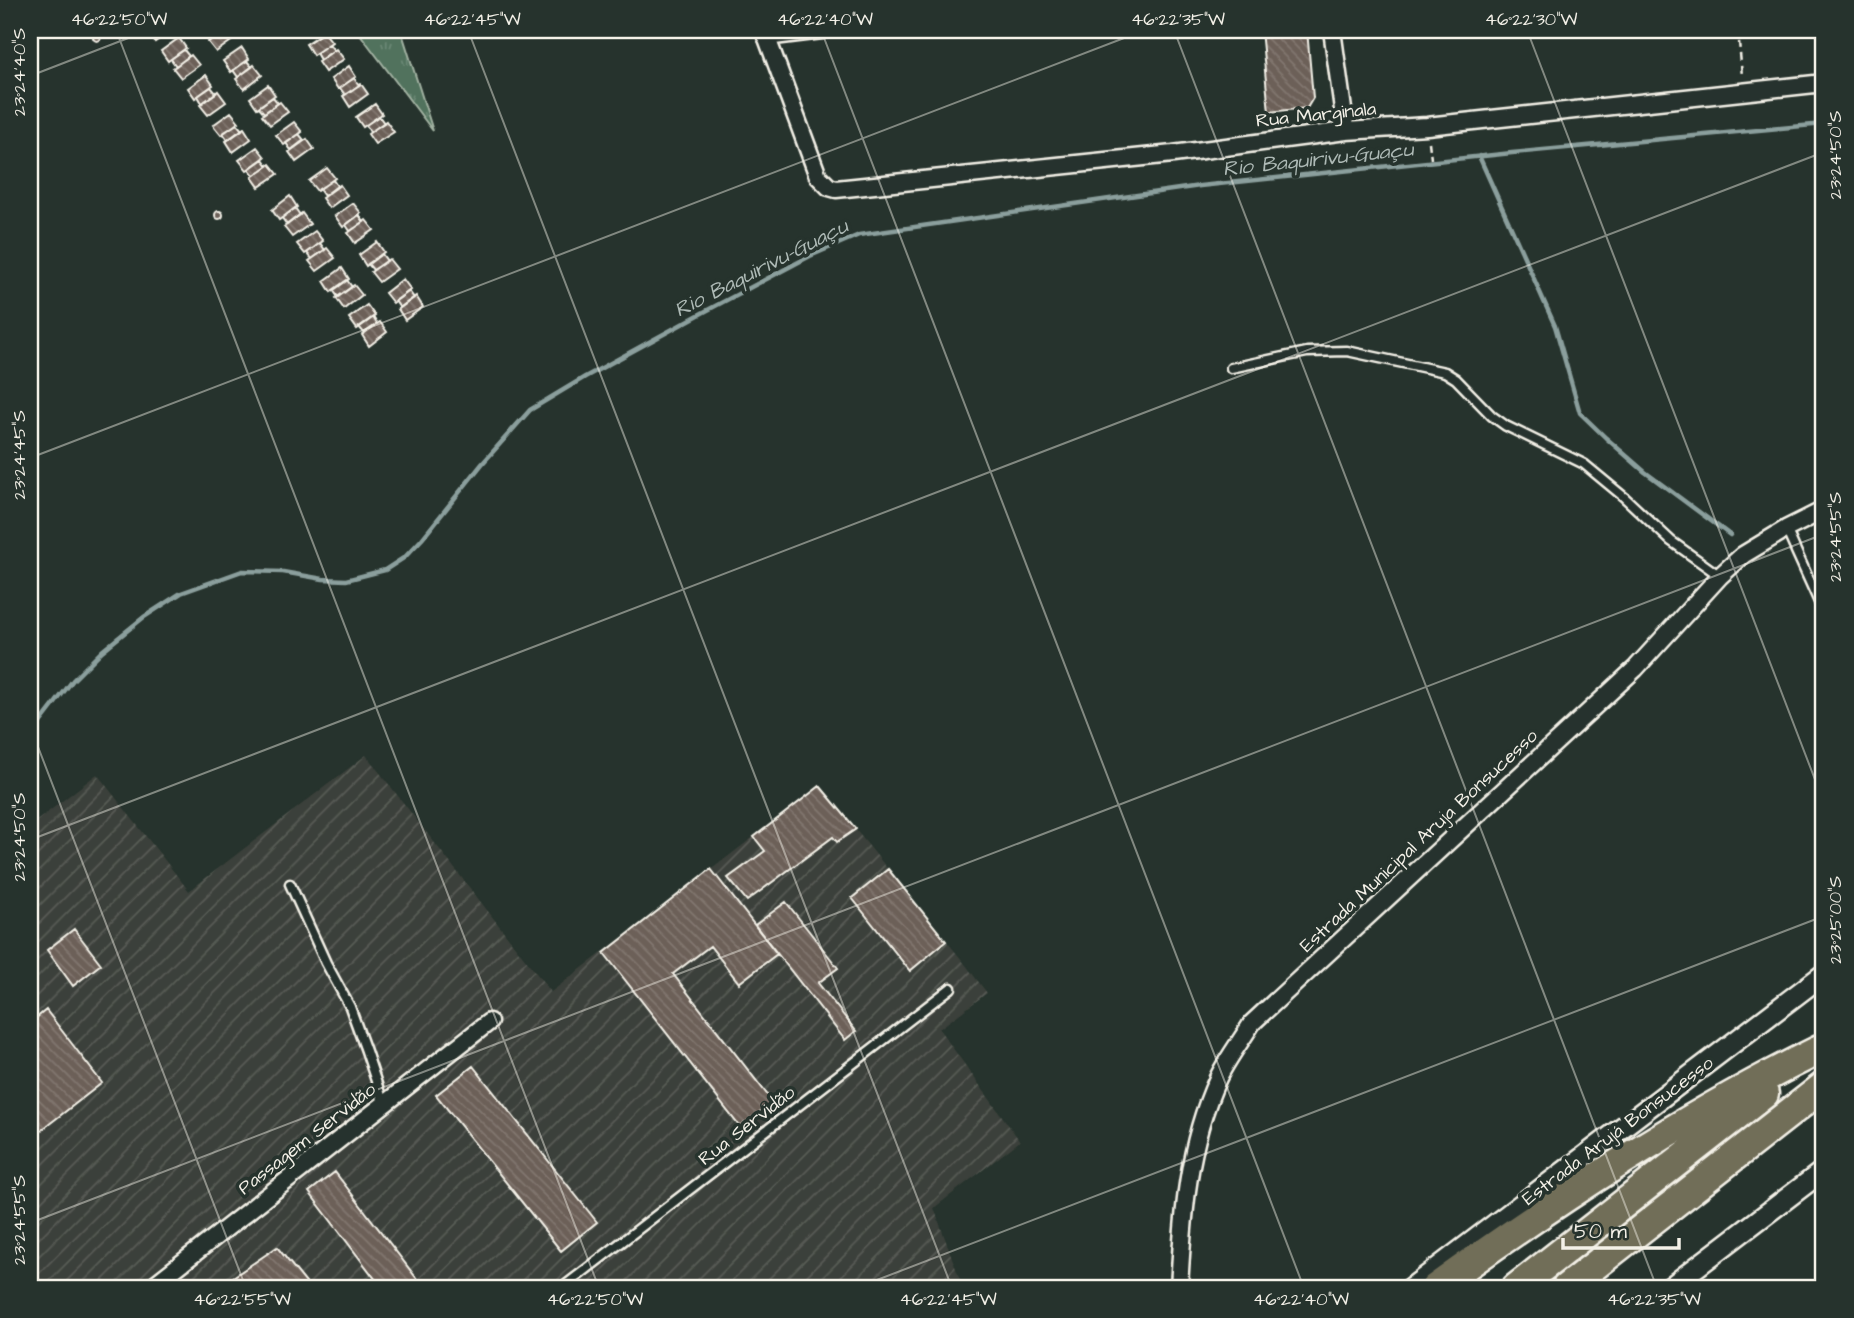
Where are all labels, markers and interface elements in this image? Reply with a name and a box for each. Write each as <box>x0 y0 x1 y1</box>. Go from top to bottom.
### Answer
text: 46°22'50"W <box>71 7 167 32</box>
text: 46°22'45"W <box>423 7 521 32</box>
text: 46°22'40"W <box>777 7 873 32</box>
text: 46°22'35"W <box>1131 7 1225 32</box>
text: 46°22'30"W <box>1485 7 1577 32</box>
text: 23°24'40"S <box>7 28 32 116</box>
street label: Rua Marginala <box>1255 95 1378 136</box>
text: 23°24'50"S <box>1823 111 1848 199</box>
water label: Rio Baquirivu-Guaçu <box>1221 134 1416 183</box>
water label: Rio Baquirivu-Guaçu <box>669 211 854 324</box>
text: 23°24'45"S <box>7 410 32 500</box>
text: 23°24'55"S <box>1823 492 1848 582</box>
street label: Estrada Municipal Aruja Bonsucesso <box>1294 723 1544 959</box>
text: 23°24'50"S <box>7 793 32 881</box>
text: 23°25'00"S <box>1823 876 1848 964</box>
street label: Estrada Arujá Bonsucesso <box>1517 1050 1720 1212</box>
street label: Passagem Servidão <box>232 1076 383 1202</box>
street label: Rua Servidão <box>693 1079 801 1172</box>
text: 23°24'55"S <box>7 1175 32 1265</box>
scale bar <box>1563 1206 1679 1250</box>
text: 50 m <box>1574 1217 1628 1246</box>
text: 46°22'55"W <box>193 1287 291 1312</box>
text: 46°22'50"W <box>547 1287 643 1312</box>
text: 46°22'45"W <box>899 1287 997 1312</box>
text: 46°22'40"W <box>1253 1287 1349 1312</box>
text: 46°22'35"W <box>1607 1287 1701 1312</box>

